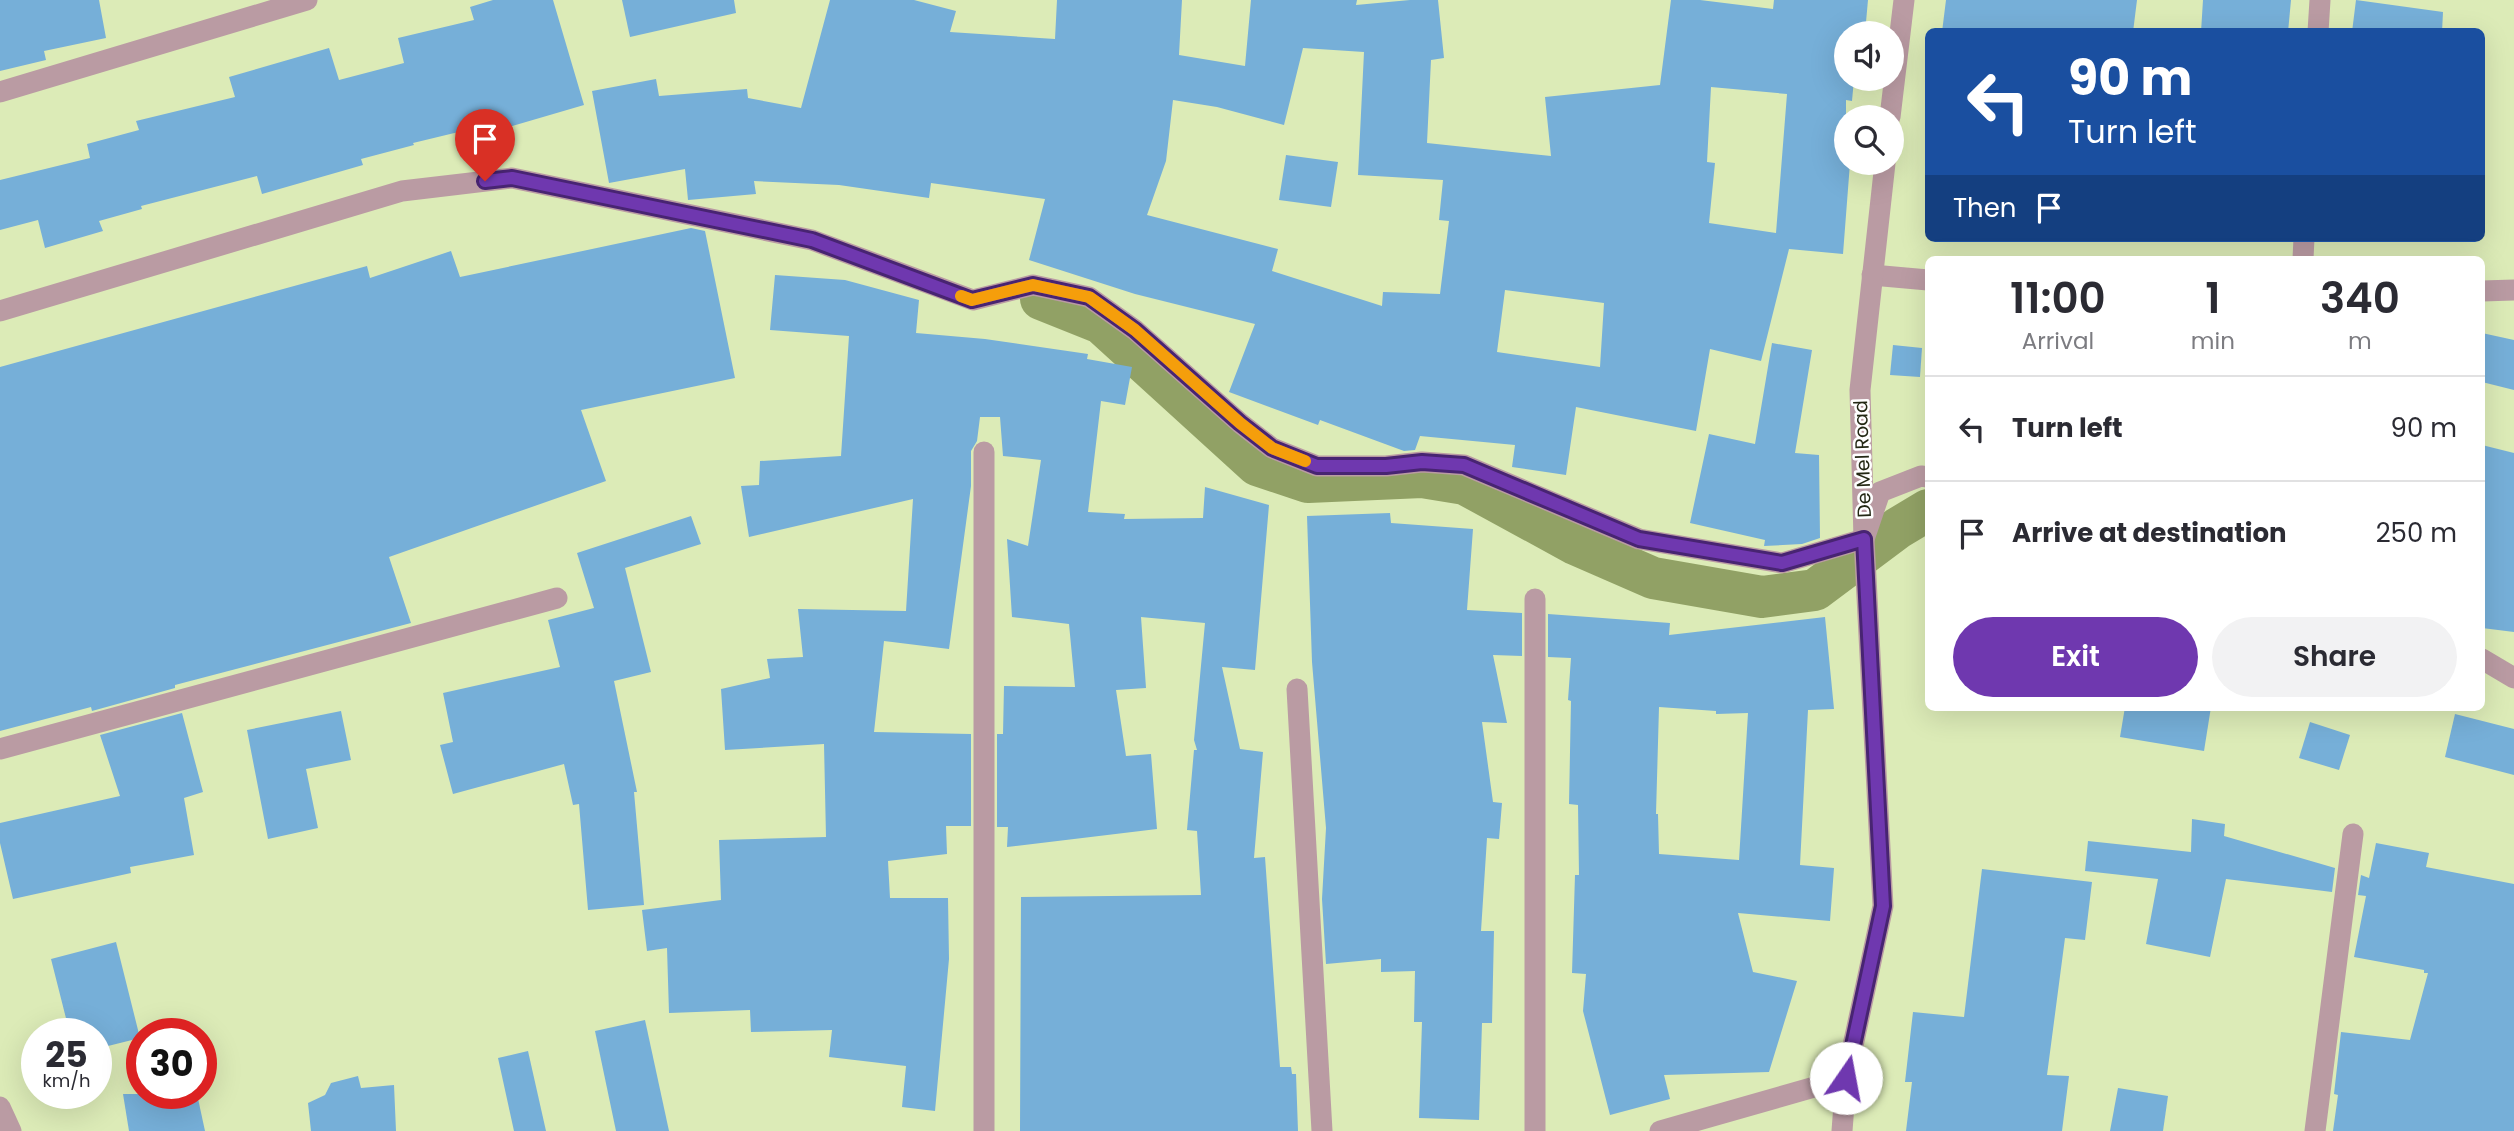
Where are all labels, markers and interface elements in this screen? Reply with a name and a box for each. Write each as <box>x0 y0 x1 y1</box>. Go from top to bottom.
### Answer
map controls <box>1834 21 1904 175</box>
button: sound <box>1834 21 1904 91</box>
text: 90 m <box>2068 44 2192 112</box>
icon: left <box>1953 56 2044 147</box>
button: search <box>1834 105 1904 175</box>
pin <box>455 109 515 181</box>
text: Turn left <box>2068 109 2197 154</box>
icon: arrive <box>466 120 504 158</box>
icon: arrive <box>2030 189 2068 227</box>
text: Then <box>1953 190 2016 226</box>
text: 11:00 <box>2010 269 2106 328</box>
text: 1 <box>2205 269 2220 328</box>
text: 340 <box>2320 269 2400 328</box>
text: Arrival <box>2022 325 2094 357</box>
text: min <box>2191 325 2235 357</box>
text: m <box>2348 325 2372 357</box>
street label: De Mel Road <box>1847 400 1878 518</box>
icon: left <box>1953 410 1991 448</box>
text: Turn left <box>2012 410 2123 446</box>
text: 90 m <box>2391 410 2457 446</box>
icon: arrive <box>1953 515 1991 553</box>
text: Arrive at destination <box>2012 515 2287 551</box>
text: 250 m <box>2376 515 2457 551</box>
button: Exit <box>1953 617 2198 697</box>
button: Share <box>2212 617 2457 697</box>
speed limit sign: 30 <box>126 1018 217 1109</box>
text: 25 <box>45 1030 88 1079</box>
position arrow <box>1809 1041 1883 1115</box>
text: km/h <box>43 1068 90 1093</box>

